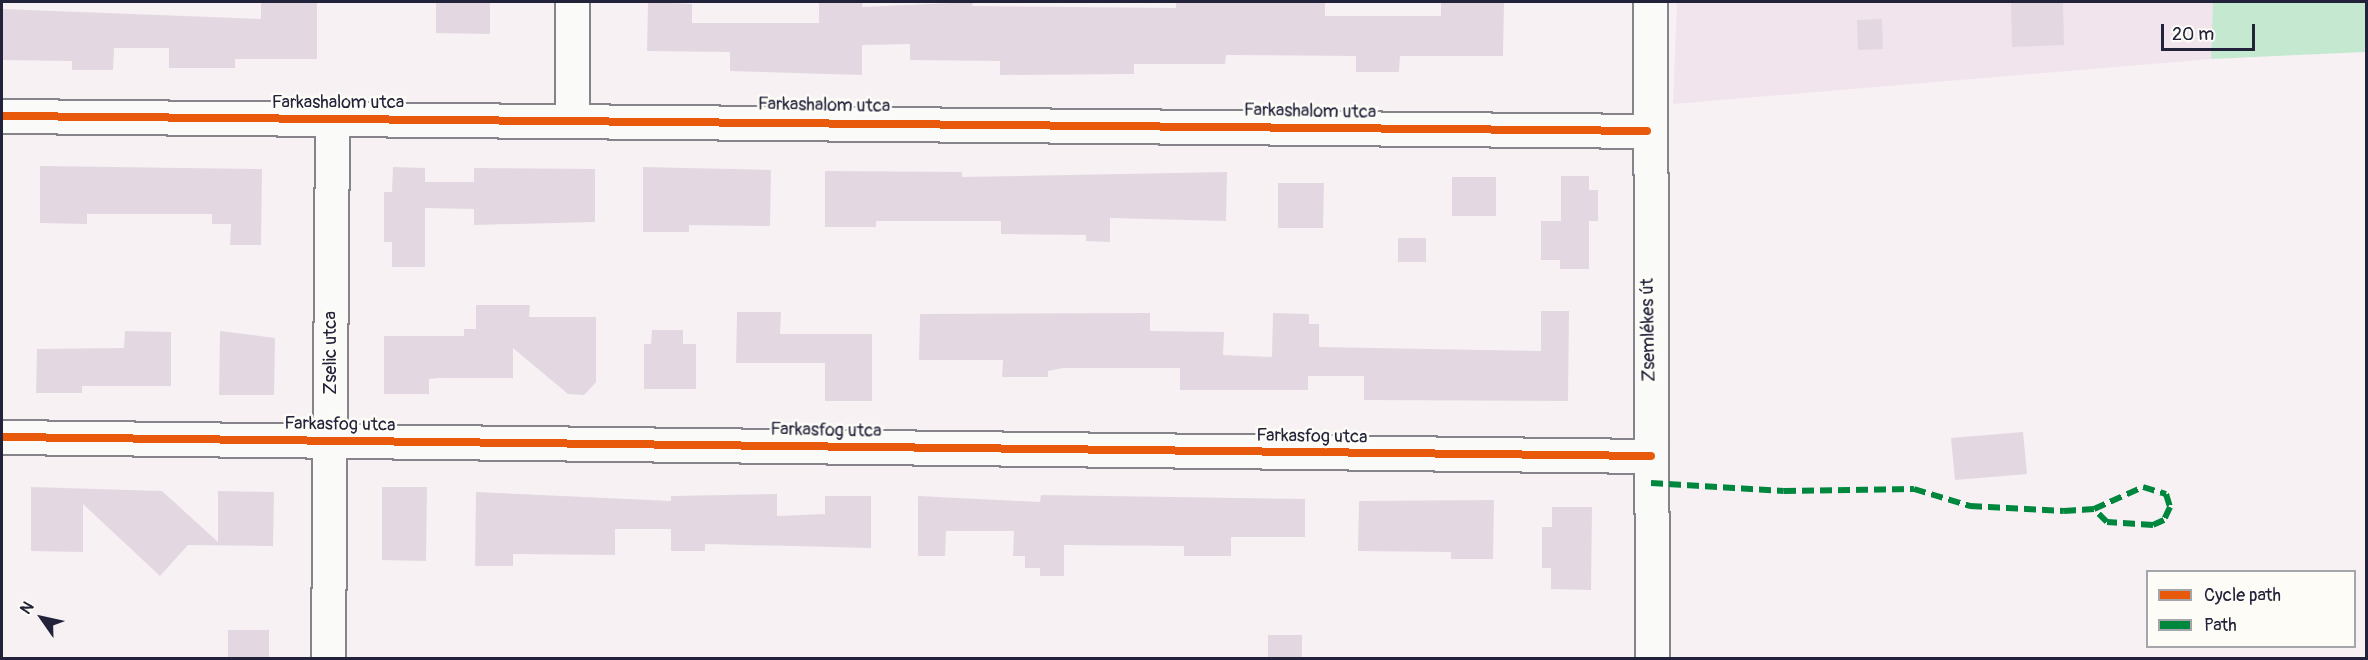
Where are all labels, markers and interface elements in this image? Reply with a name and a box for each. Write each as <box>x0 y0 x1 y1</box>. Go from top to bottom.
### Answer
scale bar <box>2164 12 2258 50</box>
text: 20 m <box>2172 23 2214 46</box>
street label: Farkashalom utca <box>272 92 404 114</box>
street label: Farkashalom utca <box>758 94 890 118</box>
street label: Farkashalom utca <box>1244 100 1376 124</box>
street label: Zsemlékes út <box>1637 278 1661 382</box>
street label: Zselic utca <box>320 311 342 395</box>
street label: Farkasfog utca <box>284 413 396 437</box>
street label: Farkasfog utca <box>770 419 882 443</box>
street label: Farkasfog utca <box>1256 425 1368 449</box>
legend <box>2146 570 2356 648</box>
text: Cycle path <box>2204 584 2281 607</box>
north arrow <box>12 588 72 648</box>
text: N <box>16 598 38 618</box>
text: Path <box>2204 614 2237 637</box>

